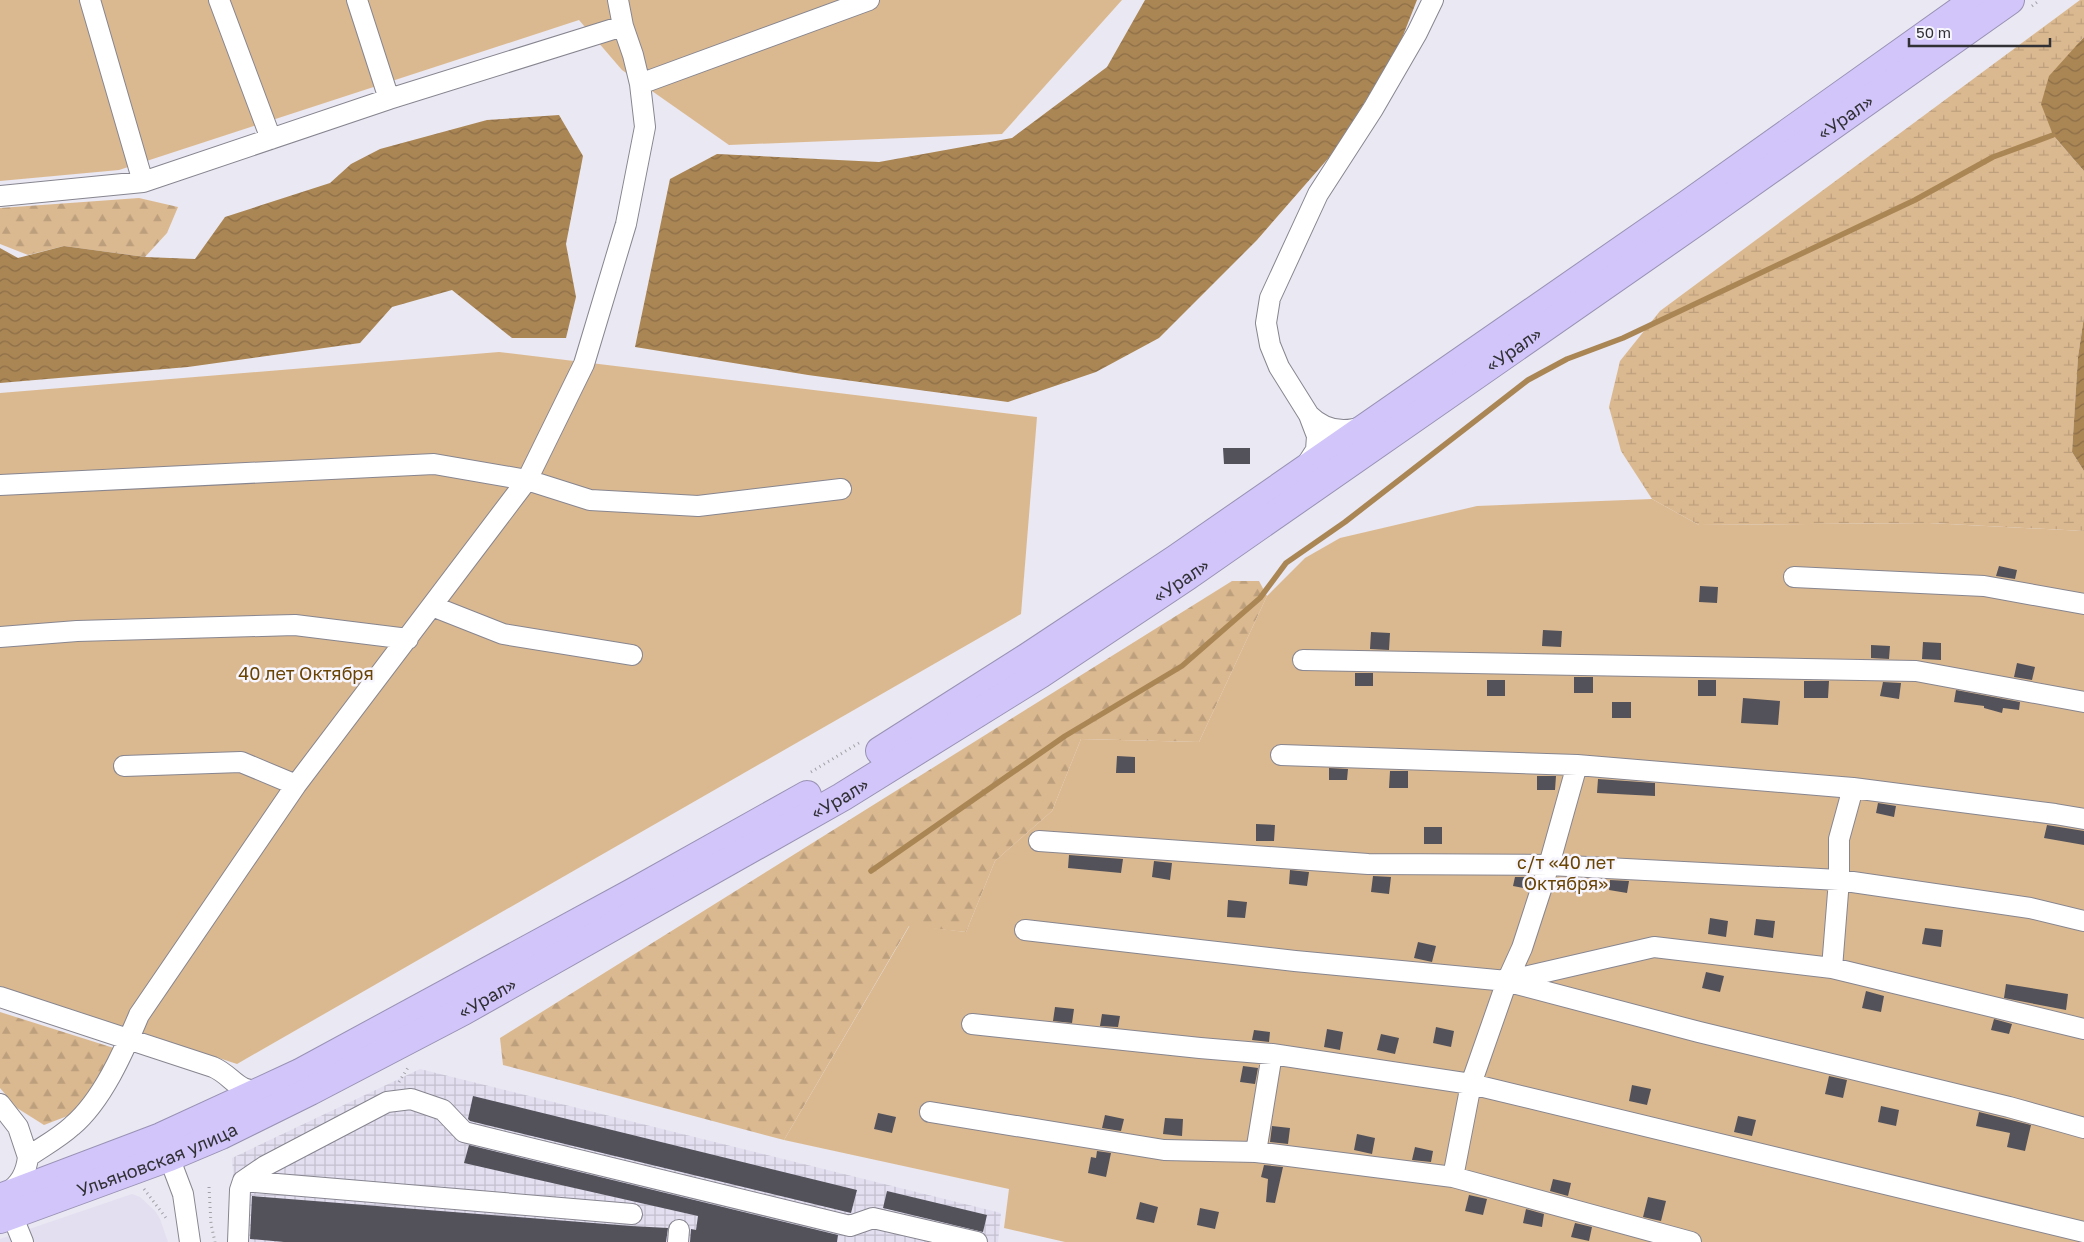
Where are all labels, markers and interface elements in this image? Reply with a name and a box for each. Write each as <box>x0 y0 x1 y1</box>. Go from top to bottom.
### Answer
scale bar <box>1909 15 2050 47</box>
text: 50 m <box>1916 23 1951 41</box>
street label: «Урал» <box>1813 89 1877 144</box>
street label: «Урал» <box>1481 322 1546 376</box>
street label: «Урал» <box>1149 553 1213 607</box>
park label: 40 лет Октября <box>238 662 374 684</box>
street label: «Урал» <box>807 772 872 823</box>
park label: с/т «40 лет Октября» <box>1517 851 1615 894</box>
street label: «Урал» <box>454 972 520 1022</box>
street label: Ульяновская улица <box>74 1118 241 1201</box>

